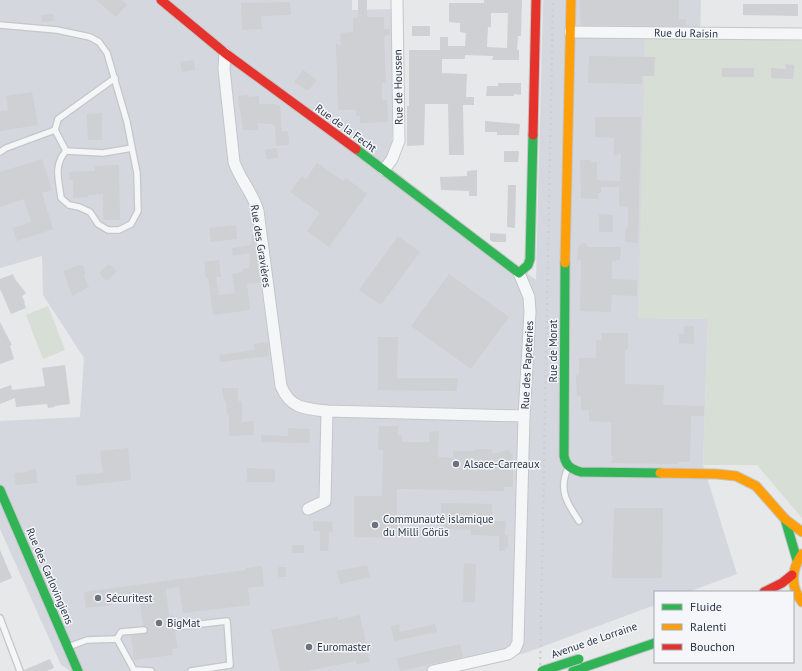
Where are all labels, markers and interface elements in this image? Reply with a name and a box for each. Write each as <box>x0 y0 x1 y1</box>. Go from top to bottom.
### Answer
street label: Rue du Raisin <box>654 25 718 41</box>
street label: Rue de Houssen <box>390 49 406 125</box>
street label: Rue de la Fecht <box>312 101 380 155</box>
street label: Rue des Gravières <box>248 204 275 289</box>
street label: Rue de Morat <box>546 319 560 382</box>
street label: Rue des Papeteries <box>518 320 536 410</box>
place label: Alsace-Carreaux <box>464 457 540 471</box>
marker: Alsace-Carreaux <box>451 459 461 469</box>
place label: Communauté islamique du Milli Görüs <box>383 512 494 539</box>
marker: Communauté islamique du Milli Görüs <box>370 520 380 530</box>
street label: Rue des Carlovingiens <box>23 526 77 627</box>
place label: Sécuritest <box>106 591 153 605</box>
legend <box>654 591 794 663</box>
marker: Sécuritest <box>93 593 103 603</box>
text: Fluide <box>690 599 722 614</box>
place label: BigMat <box>167 616 200 630</box>
marker: BigMat <box>154 618 164 628</box>
street label: Avenue de Lorraine <box>549 619 639 661</box>
text: Ralenti <box>690 619 726 634</box>
text: Bouchon <box>690 639 735 654</box>
place label: Euromaster <box>317 640 371 654</box>
marker: Euromaster <box>304 642 314 652</box>

